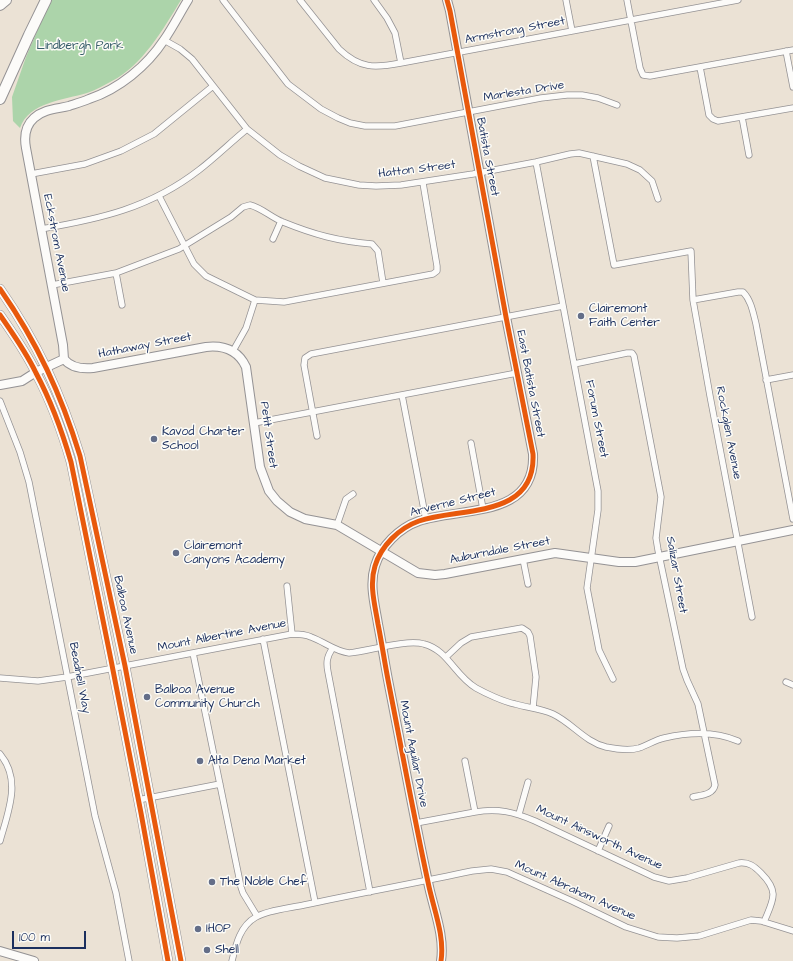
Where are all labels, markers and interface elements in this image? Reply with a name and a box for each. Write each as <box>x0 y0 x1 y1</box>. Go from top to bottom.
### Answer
street label: Armstrong Street <box>464 14 566 48</box>
park label: Lindbergh Park <box>37 39 123 53</box>
street label: Marlesta Drive <box>483 78 565 106</box>
street label: Batista Street <box>472 116 502 198</box>
street label: Hatton Street <box>378 158 456 182</box>
street label: Eckstrom Avenue <box>39 193 73 293</box>
place label: Clairemont Faith Center <box>589 302 660 330</box>
marker: Clairemont Faith Center <box>576 311 586 321</box>
street label: East Batista Street <box>513 329 547 439</box>
street label: Hathaway Street <box>97 330 193 362</box>
street label: Forum Street <box>581 379 611 459</box>
street label: Rockglen Avenue <box>712 385 744 481</box>
street label: Petit Street <box>256 401 280 469</box>
place label: Kavod Charter School <box>162 425 244 453</box>
marker: Kavod Charter School <box>149 434 159 444</box>
street label: Arverne Street <box>409 485 497 521</box>
street label: Auburndale Street <box>449 534 551 568</box>
street label: Salizar Street <box>662 535 690 615</box>
place label: Clairemont Canyons Academy <box>184 539 285 567</box>
marker: Clairemont Canyons Academy <box>171 548 181 558</box>
street label: Balboa Avenue <box>110 574 140 656</box>
street label: Mount Albertine Avenue <box>156 616 288 656</box>
street label: Beadnell Way <box>65 641 93 715</box>
place label: Balboa Avenue Community Church <box>155 683 260 711</box>
marker: Balboa Avenue Community Church <box>142 692 152 702</box>
street label: Mount Aguilar Drive <box>396 699 430 809</box>
place label: Alta Dena Market <box>208 754 306 768</box>
marker: Alta Dena Market <box>195 756 205 766</box>
street label: Mount Ainsworth Avenue <box>534 802 664 874</box>
street label: Mount Abraham Avenue <box>512 858 638 924</box>
place label: The Noble Chef <box>220 875 307 889</box>
marker: The Noble Chef <box>207 877 217 887</box>
place label: IHOP <box>206 922 231 936</box>
scale bar <box>14 923 88 949</box>
marker: IHOP <box>193 924 203 934</box>
text: 100 m <box>19 929 50 946</box>
place label: Shell <box>215 943 239 957</box>
marker: Shell <box>202 945 212 955</box>

